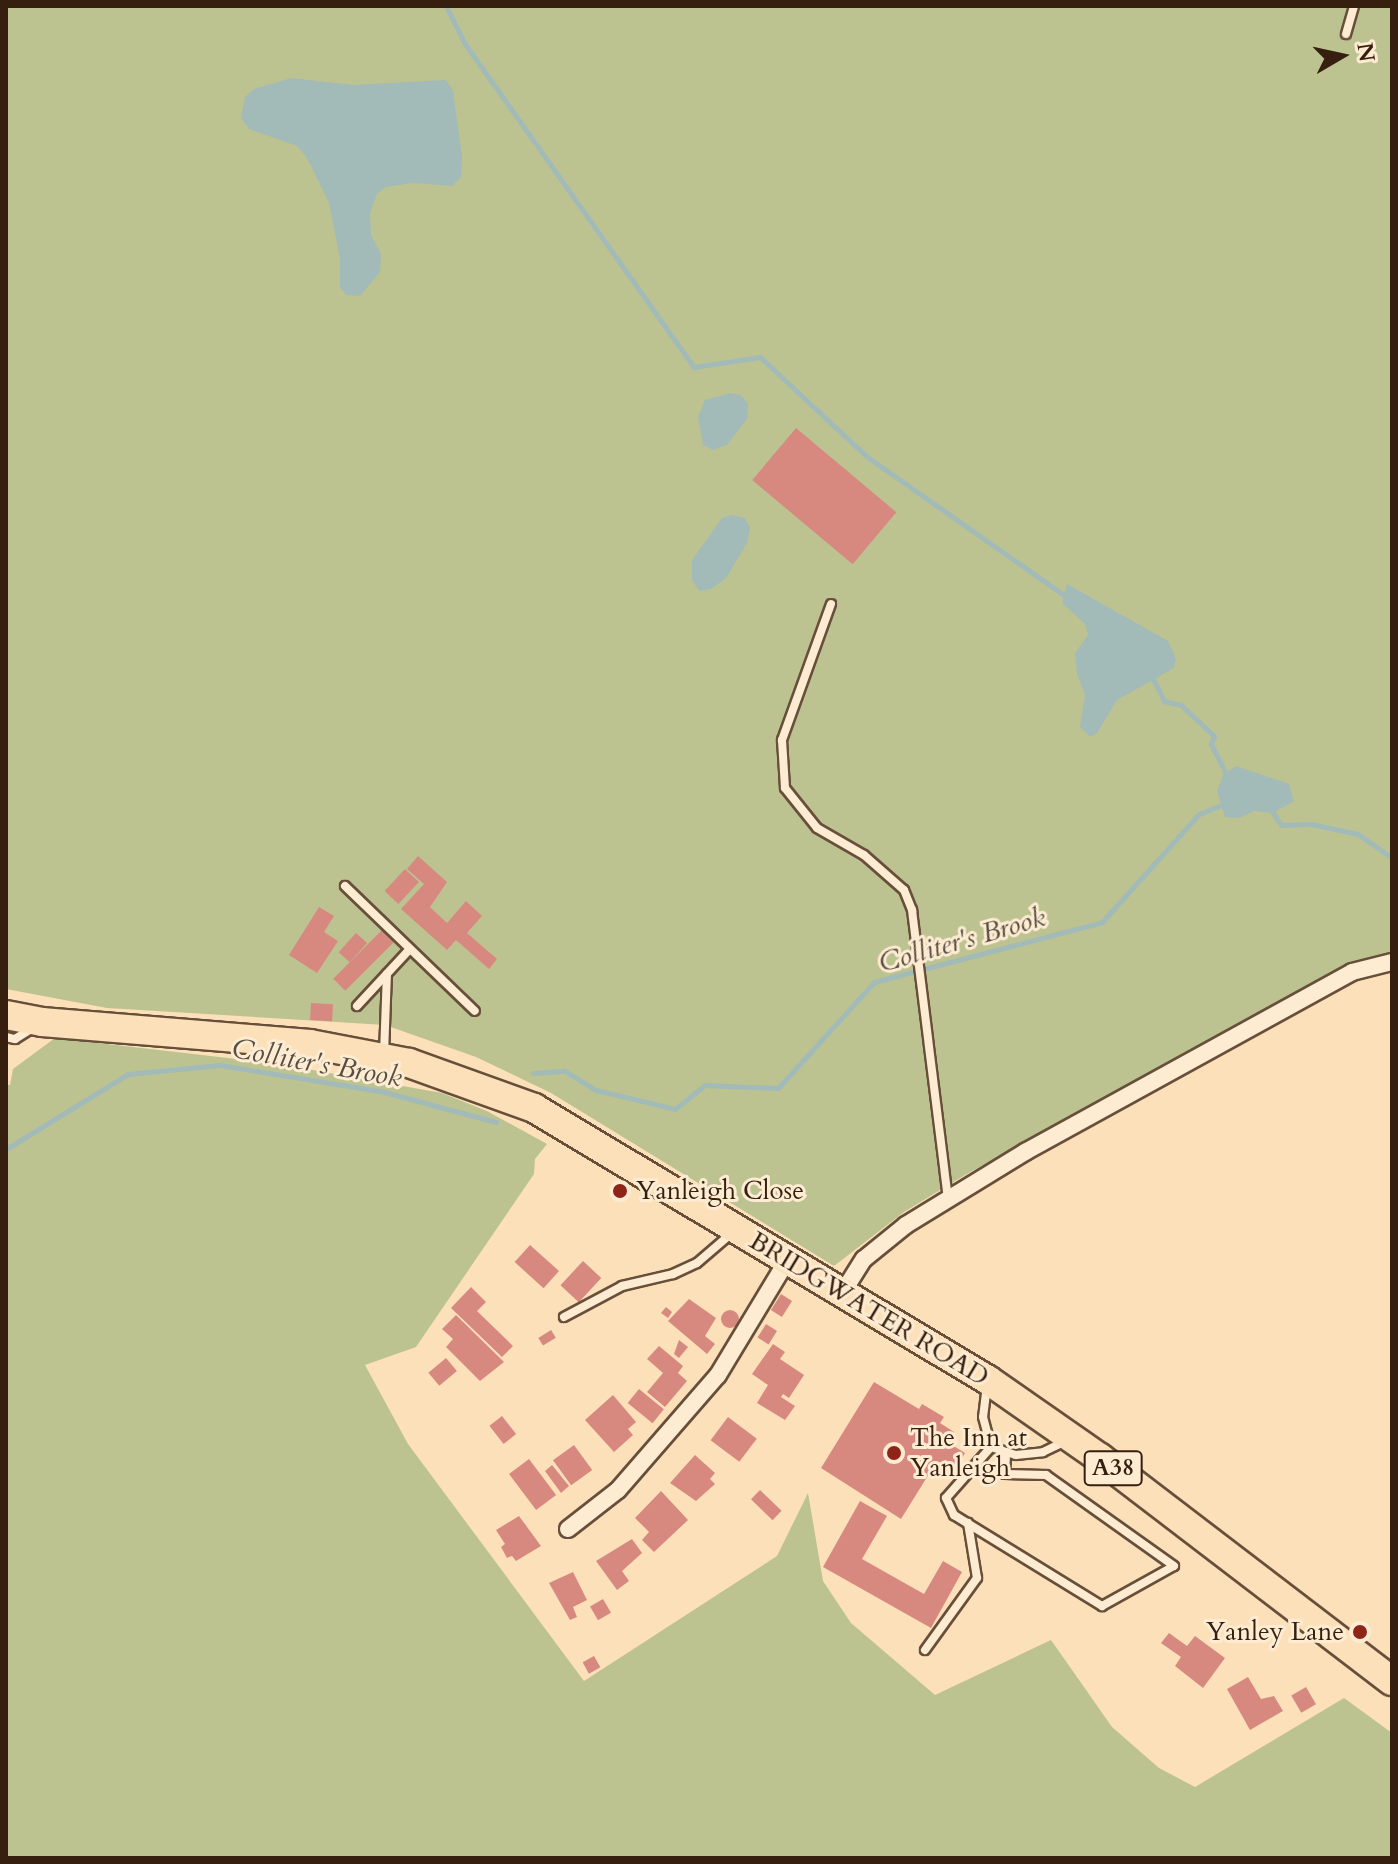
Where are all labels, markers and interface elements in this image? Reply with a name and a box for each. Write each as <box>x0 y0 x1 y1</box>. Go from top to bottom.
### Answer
north arrow <box>1302 16 1382 96</box>
text: N <box>1349 40 1382 64</box>
water label: Colliter's Brook <box>875 900 1049 980</box>
water label: Colliter's Brook <box>229 1032 405 1094</box>
place label: Yanleigh Close <box>636 1175 804 1207</box>
marker: Yanleigh Close <box>611 1182 629 1200</box>
street label: BRIDGWATER ROAD <box>744 1225 994 1393</box>
place label: The Inn at Yanleigh <box>910 1422 1027 1484</box>
marker: The Inn at Yanleigh <box>885 1444 903 1462</box>
road number: A38 <box>1083 1448 1143 1488</box>
place label: Yanley Lane <box>1206 1616 1344 1648</box>
marker: Yanley Lane <box>1351 1623 1369 1641</box>

